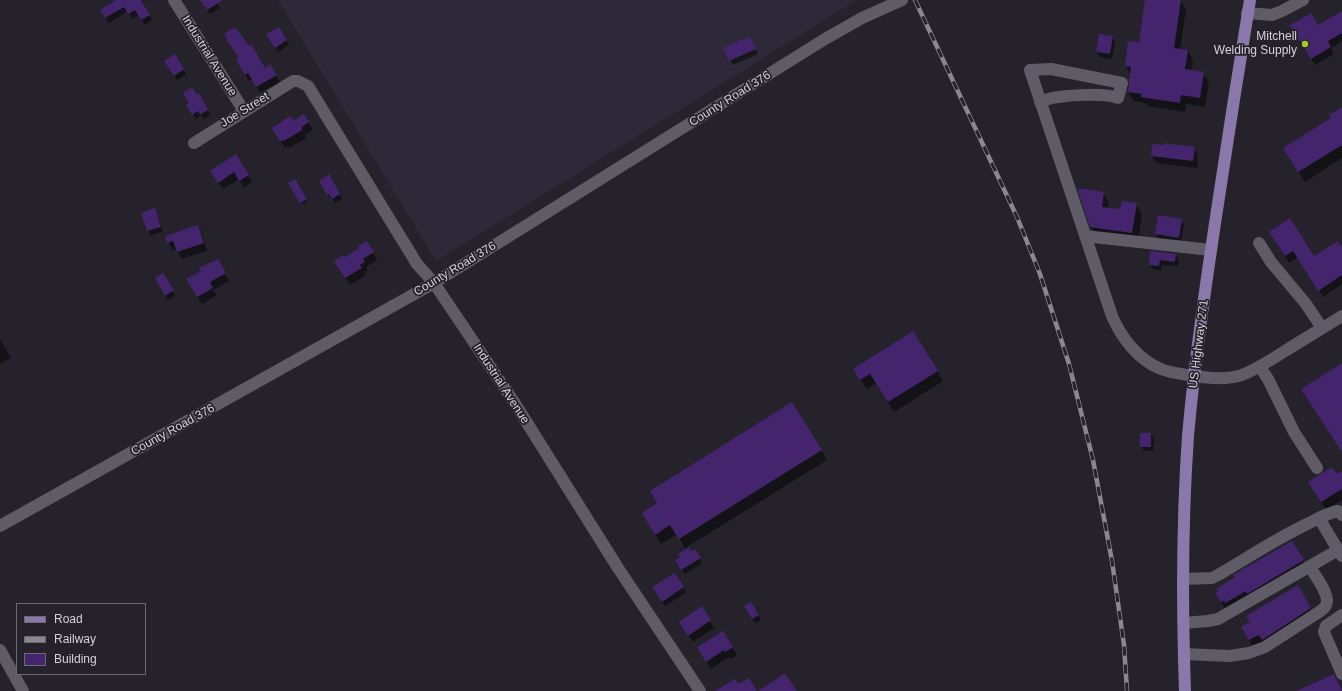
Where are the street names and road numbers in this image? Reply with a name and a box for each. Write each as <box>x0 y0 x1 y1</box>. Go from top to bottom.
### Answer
street label: Industrial Avenue <box>178 13 240 99</box>
street label: County Road 376 <box>687 68 773 130</box>
street label: Joe Street <box>218 89 272 131</box>
street label: County Road 376 <box>411 239 499 299</box>
street label: US Highway 271 <box>1186 299 1212 389</box>
street label: Industrial Avenue <box>470 341 532 427</box>
street label: County Road 376 <box>129 401 217 459</box>

